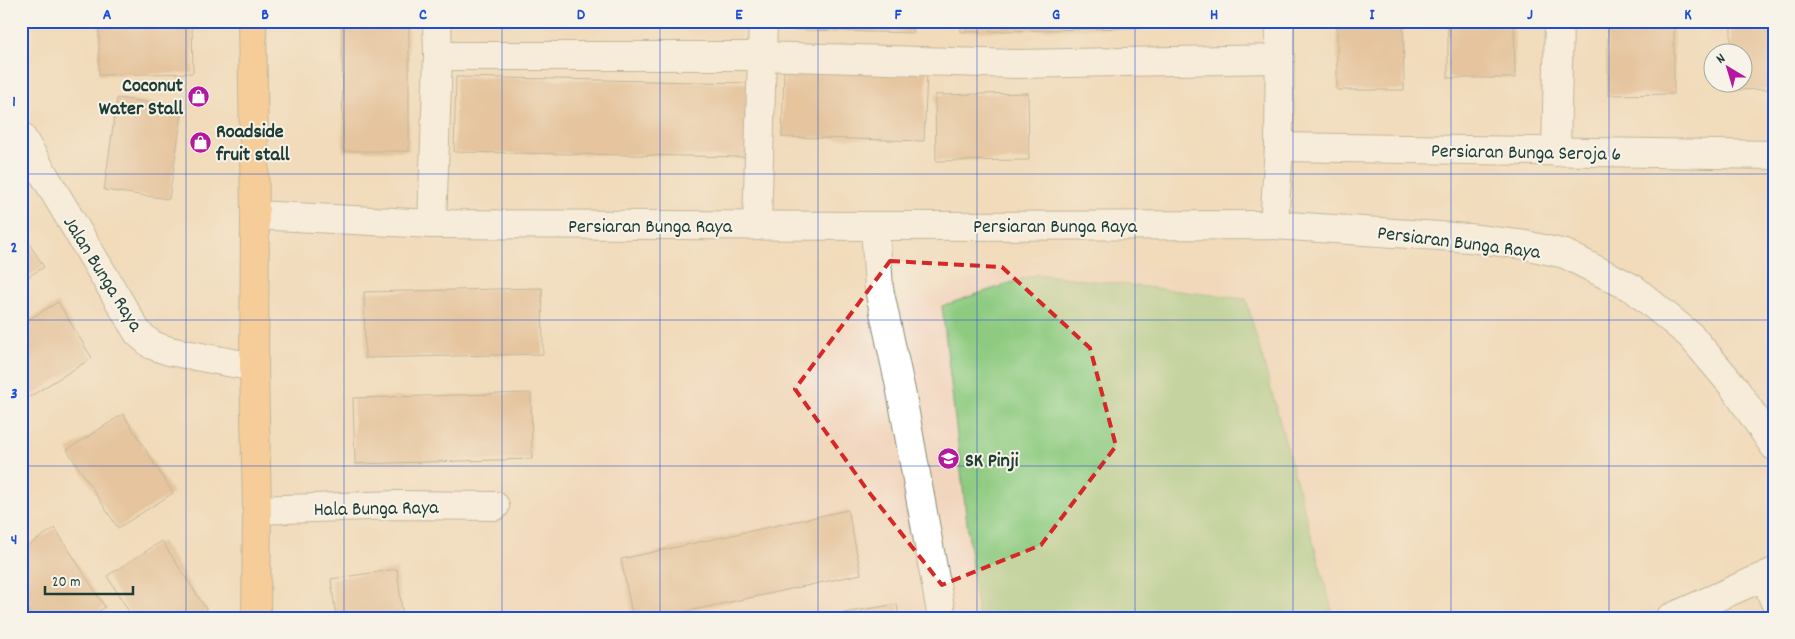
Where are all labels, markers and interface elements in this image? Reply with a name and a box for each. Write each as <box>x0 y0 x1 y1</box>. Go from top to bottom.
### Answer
text: A <box>103 4 112 27</box>
text: B <box>261 4 269 27</box>
text: C <box>419 4 427 27</box>
text: D <box>577 4 586 27</box>
text: E <box>735 4 743 27</box>
text: F <box>894 4 902 27</box>
text: G <box>1052 4 1060 27</box>
text: H <box>1210 4 1218 27</box>
text: I <box>1370 4 1376 27</box>
text: J <box>1527 4 1533 27</box>
text: K <box>1684 4 1692 27</box>
north arrow <box>1702 42 1752 92</box>
text: N <box>1712 49 1730 69</box>
place label: Coconut Water Stall <box>99 73 184 124</box>
shop icon: Coconut Water Stall <box>187 84 211 108</box>
text: 1 <box>12 91 16 114</box>
place label: Roadside fruit stall <box>215 119 290 170</box>
shop icon: Roadside fruit stall <box>188 130 212 154</box>
street label: Persiaran Bunga Seroja 6 <box>1431 138 1621 170</box>
street label: Jalan Bunga Raya <box>55 212 148 338</box>
street label: Persiaran Bunga Raya <box>568 214 733 242</box>
street label: Persiaran Bunga Raya <box>973 214 1138 242</box>
street label: Persiaran Bunga Raya <box>1376 220 1542 268</box>
text: 2 <box>11 237 18 260</box>
text: 3 <box>10 383 18 406</box>
school or university icon: SK Pinji <box>937 447 961 471</box>
place label: SK Pinji <box>965 448 1019 476</box>
street label: Hala Bunga Raya <box>313 495 439 525</box>
text: 4 <box>11 529 17 552</box>
scale bar <box>45 564 132 596</box>
text: 20 m <box>52 572 80 594</box>

